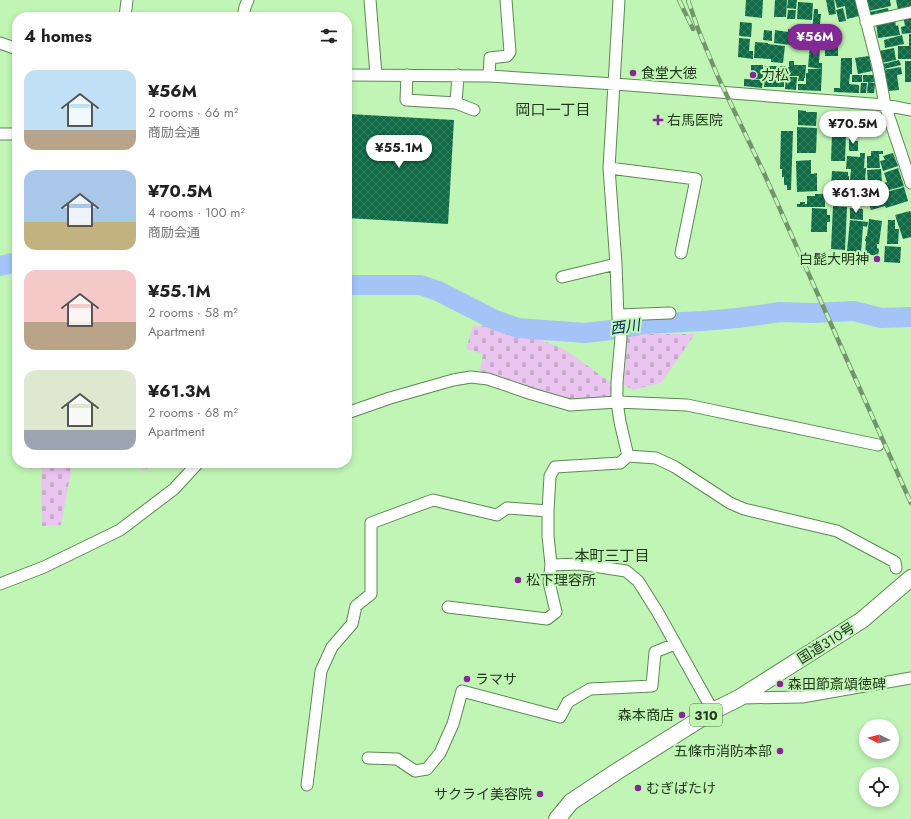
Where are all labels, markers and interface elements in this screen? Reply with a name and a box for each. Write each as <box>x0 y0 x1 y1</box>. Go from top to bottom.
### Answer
text: 4 homes <box>24 24 92 48</box>
pin: ¥56M <box>791 24 839 58</box>
icon: filters <box>318 25 340 47</box>
text: ¥56M <box>796 27 834 46</box>
place label: 食堂大徳 <box>641 63 697 83</box>
place label: 力松 <box>761 65 789 85</box>
marker: 食堂大徳 <box>628 68 638 78</box>
marker: 力松 <box>748 70 758 80</box>
text: ¥56M <box>148 79 197 103</box>
icon: home <box>56 86 104 134</box>
district label: 岡口一丁目 <box>515 99 591 121</box>
text: 2 rooms · 66 m² <box>148 103 238 122</box>
place label: 右馬医院 <box>667 110 723 130</box>
pin: ¥70.5M <box>820 111 886 145</box>
marker: 右馬医院 <box>652 114 664 126</box>
text: ¥70.5M <box>828 114 878 133</box>
text: 商励会通 <box>148 123 200 142</box>
pin: ¥55.1M <box>366 135 432 169</box>
text: ¥55.1M <box>375 138 423 157</box>
text: ¥70.5M <box>148 179 212 203</box>
pin: ¥61.3M <box>823 180 889 214</box>
text: ¥61.3M <box>832 183 880 202</box>
icon: home <box>56 186 104 234</box>
text: 4 rooms · 100 m² <box>148 203 245 222</box>
text: 商励会通 <box>148 223 200 242</box>
place label: 白髭大明神 <box>799 249 869 269</box>
marker: 白髭大明神 <box>872 254 882 264</box>
text: ¥55.1M <box>148 279 211 303</box>
icon: home <box>56 286 104 334</box>
text: 2 rooms · 58 m² <box>148 303 238 322</box>
water label: 西川 <box>609 314 643 340</box>
text: Apartment <box>148 322 205 341</box>
text: ¥61.3M <box>148 379 211 403</box>
icon: home <box>56 386 104 434</box>
text: 2 rooms · 68 m² <box>148 403 238 422</box>
text: Apartment <box>148 422 205 441</box>
district label: 本町三丁目 <box>574 545 650 567</box>
place label: 松下理容所 <box>526 570 596 590</box>
marker: 松下理容所 <box>513 575 523 585</box>
street label: 国道310号 <box>793 617 859 669</box>
place label: ラマサ <box>475 669 517 689</box>
marker: ラマサ <box>462 674 472 684</box>
place label: 森田節斎頌徳碑 <box>788 674 886 694</box>
marker: 森田節斎頌徳碑 <box>775 679 785 689</box>
road number: 310 <box>690 704 722 726</box>
place label: 森本商店 <box>618 705 674 725</box>
marker: 森本商店 <box>677 710 687 720</box>
north arrow <box>859 719 899 759</box>
map controls <box>859 719 899 807</box>
place label: 五條市消防本部 <box>674 741 772 761</box>
marker: 五條市消防本部 <box>775 746 785 756</box>
button: locate <box>859 767 899 807</box>
place label: むぎばたけ <box>646 778 716 798</box>
marker: むぎばたけ <box>633 783 643 793</box>
place label: サクライ美容院 <box>434 784 532 804</box>
marker: サクライ美容院 <box>535 789 545 799</box>

